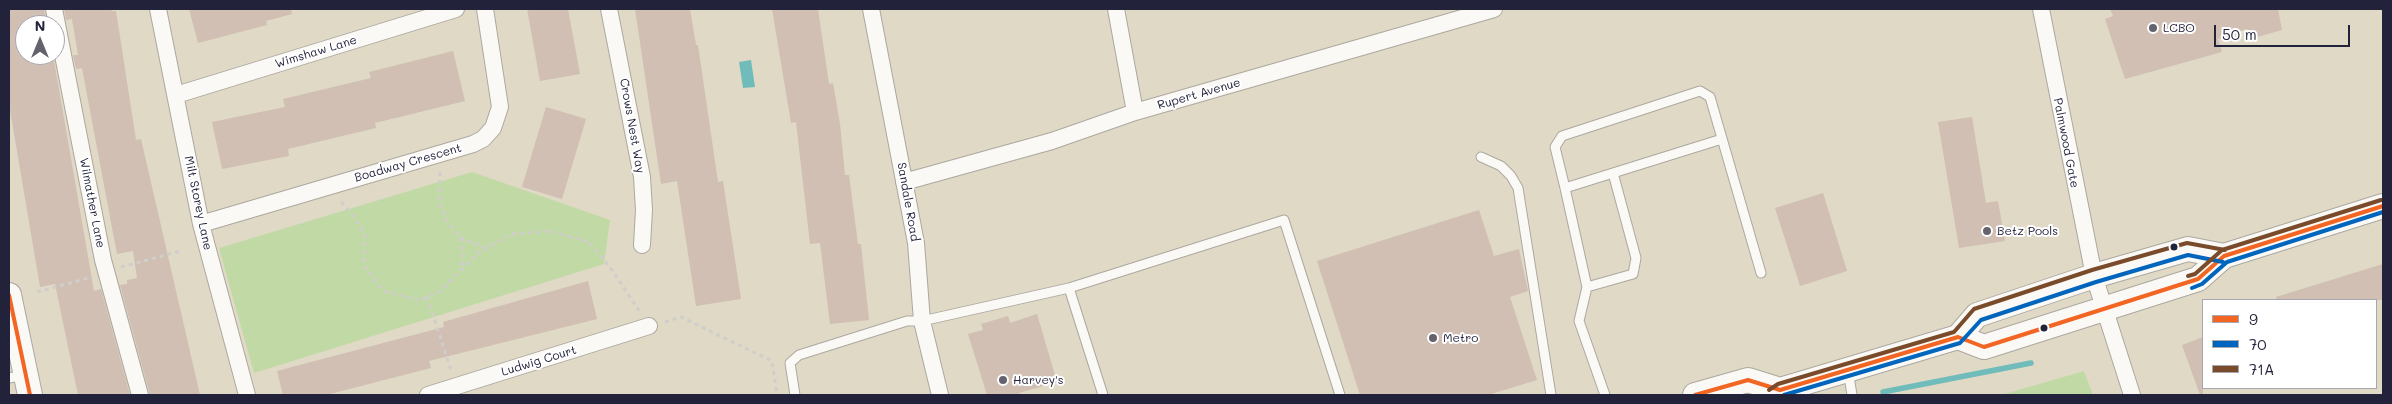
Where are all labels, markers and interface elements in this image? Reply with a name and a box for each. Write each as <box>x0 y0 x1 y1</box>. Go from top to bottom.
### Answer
north arrow <box>15 15 65 65</box>
scale bar <box>2217 15 2353 47</box>
text: N <box>35 16 45 35</box>
place label: LCBO <box>2163 21 2195 35</box>
marker: LCBO <box>2147 22 2159 34</box>
text: 50 m <box>2222 24 2257 44</box>
street label: Wimshaw Lane <box>273 33 359 71</box>
street label: Rupert Avenue <box>1156 75 1242 113</box>
street label: Crows Nest Way <box>617 77 647 175</box>
street label: Palmwood Gate <box>2050 97 2082 189</box>
street label: Boadway Crescent <box>353 141 463 185</box>
street label: Milt Storey Lane <box>181 155 215 251</box>
street label: Wilmather Lane <box>76 157 108 249</box>
street label: Sandale Road <box>894 161 922 243</box>
place label: Betz Pools <box>1997 224 2058 238</box>
marker: Betz Pools <box>1981 225 1993 237</box>
unlabelled marker <box>2169 242 2179 252</box>
legend <box>2202 299 2377 389</box>
text: 9 <box>2249 309 2258 329</box>
unlabelled marker <box>2039 323 2049 333</box>
place label: Metro <box>1443 331 1478 345</box>
marker: Metro <box>1427 332 1439 344</box>
text: 70 <box>2249 334 2267 354</box>
street label: Ludwig Court <box>500 343 578 379</box>
text: 71A <box>2249 359 2274 379</box>
place label: Harvey's <box>1013 373 1064 387</box>
marker: Harvey's <box>997 374 1009 386</box>

